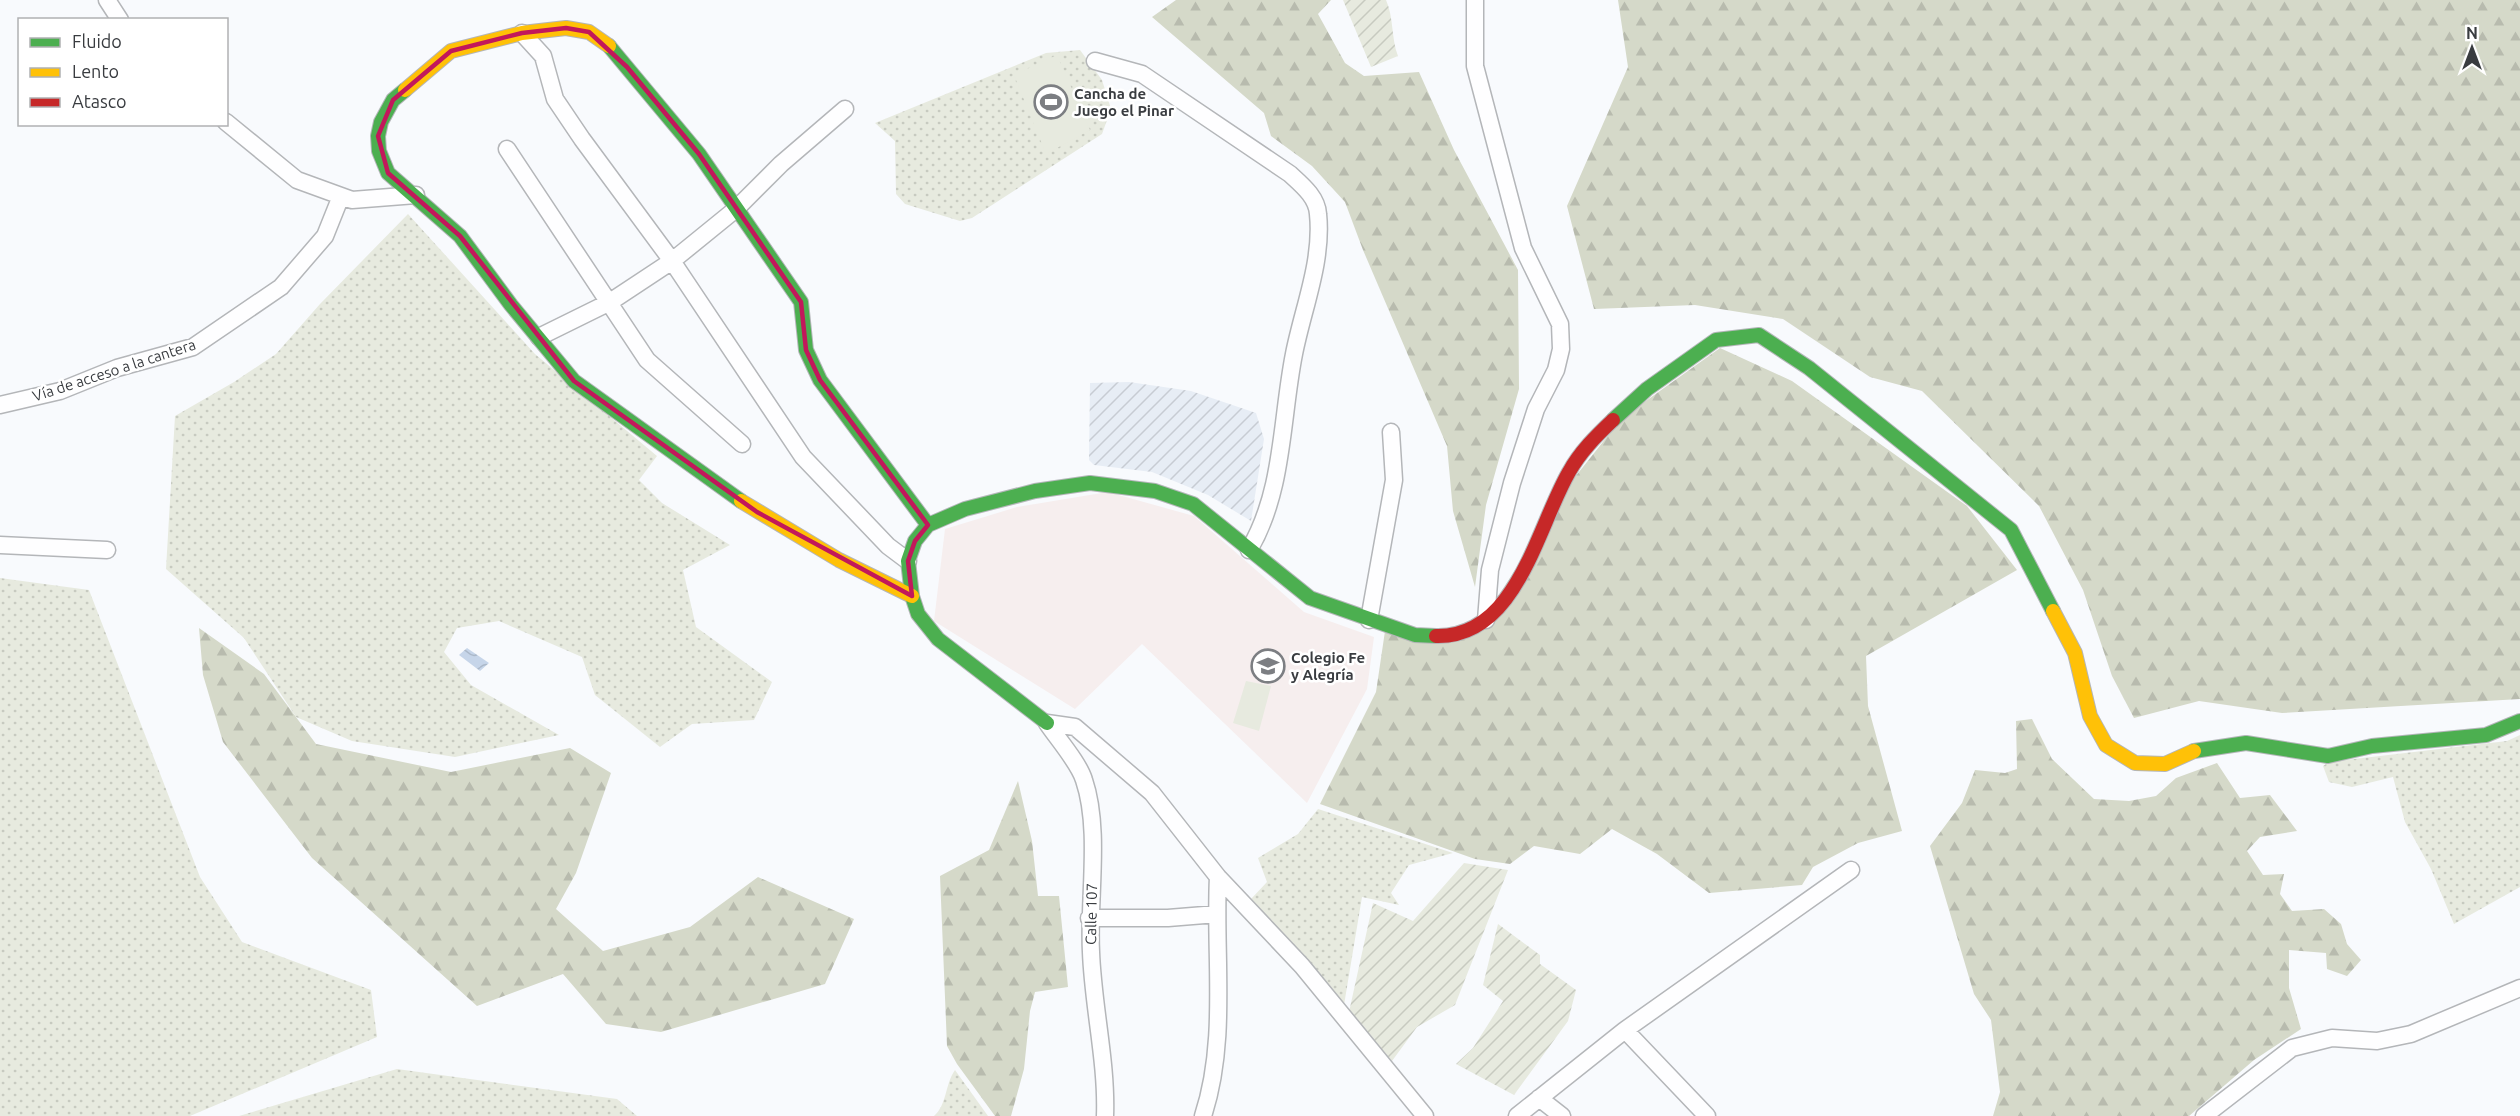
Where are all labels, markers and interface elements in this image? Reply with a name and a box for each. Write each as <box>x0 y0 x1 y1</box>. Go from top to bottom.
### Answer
legend <box>18 18 228 126</box>
north arrow <box>2442 18 2502 78</box>
text: N <box>2466 24 2478 42</box>
text: Fluido <box>72 31 122 51</box>
text: Lento <box>72 61 119 81</box>
sports icon: Cancha de Juego el Pinar <box>1033 84 1069 120</box>
place label: Cancha de Juego el Pinar <box>1074 85 1175 119</box>
text: Atasco <box>72 91 127 111</box>
street label: Vía de acceso a la cantera <box>30 336 198 404</box>
school or university icon: Colegio Fe y Alegría <box>1250 648 1286 684</box>
place label: Colegio Fe y Alegría <box>1291 649 1365 683</box>
street label: Calle 107 <box>1082 883 1100 945</box>

